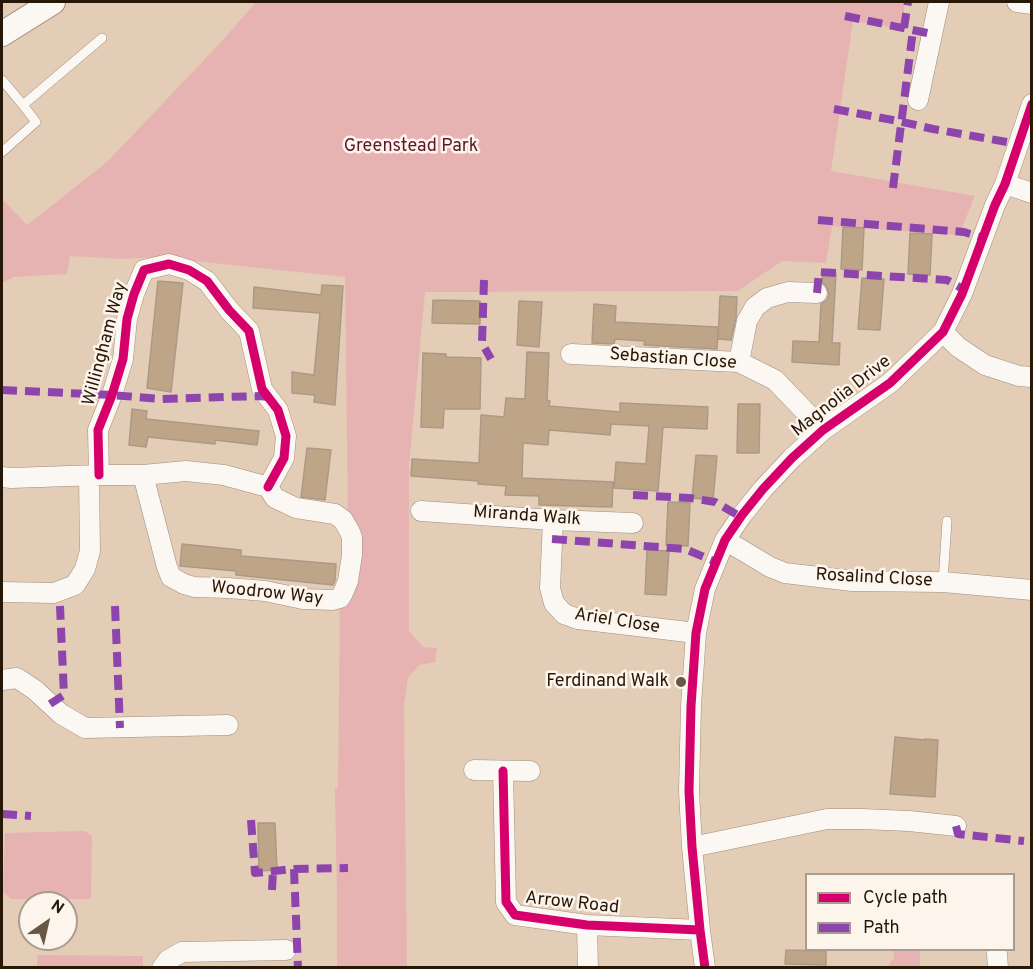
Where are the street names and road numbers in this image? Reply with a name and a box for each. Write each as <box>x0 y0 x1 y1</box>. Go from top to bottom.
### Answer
street label: Willingham Way <box>79 280 133 408</box>
street label: Sebastian Close <box>609 345 737 375</box>
street label: Magnolia Drive <box>788 352 896 442</box>
street label: Miranda Walk <box>472 502 582 532</box>
street label: Rosalind Close <box>815 565 933 593</box>
street label: Woodrow Way <box>210 577 324 611</box>
street label: Ariel Close <box>573 605 661 639</box>
street label: Arrow Road <box>524 888 620 920</box>

